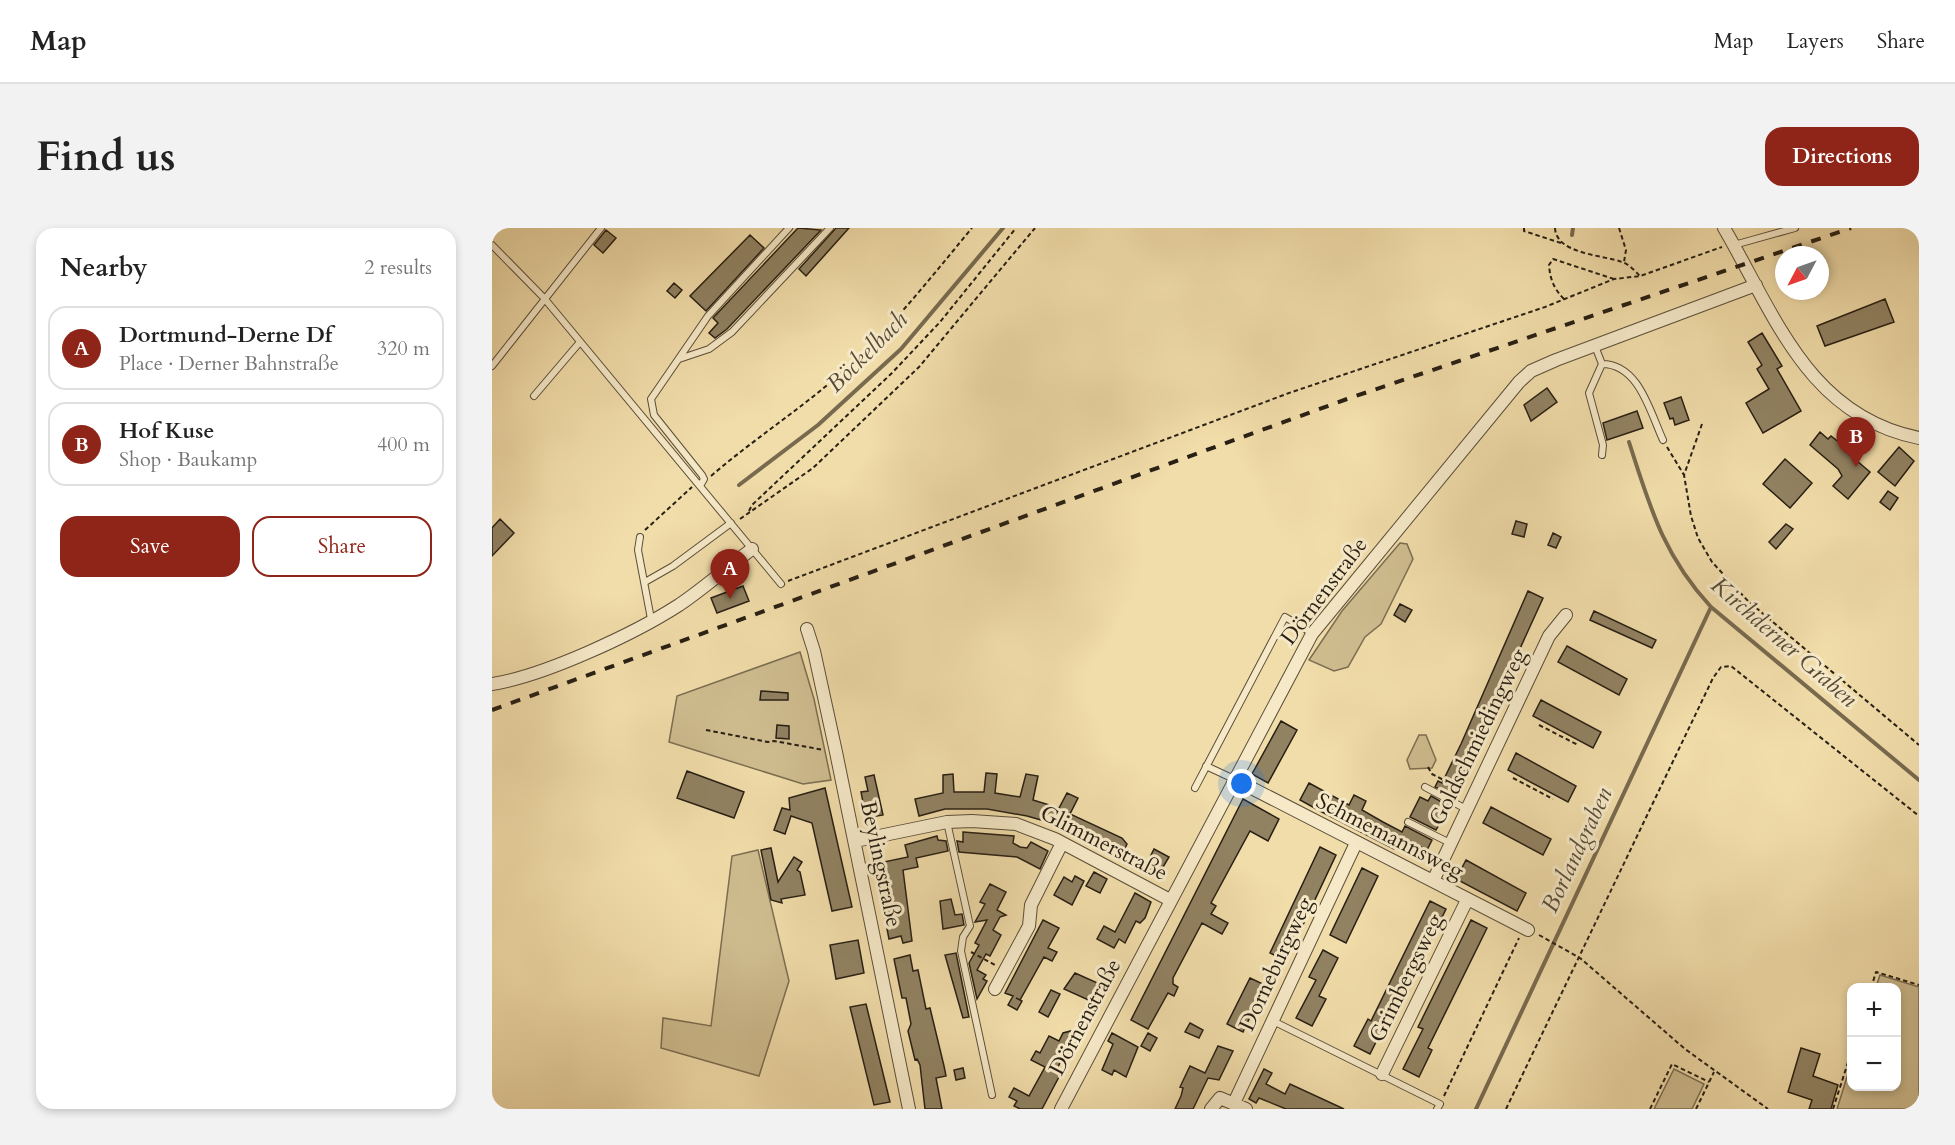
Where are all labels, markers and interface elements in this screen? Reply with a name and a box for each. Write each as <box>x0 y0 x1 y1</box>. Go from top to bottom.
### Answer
text: Map <box>30 22 87 60</box>
text: Map <box>1714 27 1754 56</box>
text: Layers <box>1787 27 1844 56</box>
text: Share <box>1877 27 1925 56</box>
button: Directions <box>1765 127 1919 186</box>
text: Find us <box>36 128 176 185</box>
north arrow <box>1775 246 1829 300</box>
text: Nearby <box>60 250 148 285</box>
text: 2 results <box>364 254 432 281</box>
water label: Böckelbach <box>819 304 915 400</box>
text: Dortmund-Derne Df <box>119 320 332 350</box>
text: A <box>74 335 89 362</box>
text: 320 m <box>377 335 430 362</box>
text: Place · Derner Bahnstraße <box>119 350 339 377</box>
text: Hof Kuse <box>119 416 214 446</box>
pin: B <box>1836 418 1876 467</box>
text: B <box>74 431 89 458</box>
text: 400 m <box>377 431 430 458</box>
text: Shop · Baukamp <box>119 446 257 473</box>
button: Save <box>60 516 240 577</box>
button: Share <box>252 516 432 577</box>
street label: Dörnenstraße <box>1274 531 1374 651</box>
pin: A <box>710 550 750 599</box>
water label: Kirchderner Graben <box>1704 569 1865 715</box>
street label: Goldschmiedingweg <box>1422 643 1534 831</box>
your location <box>1227 769 1256 798</box>
water label: Borlandgraben <box>1534 782 1621 918</box>
street label: Schmemannsweg <box>1311 786 1470 886</box>
street label: Beylingstraße <box>853 798 909 930</box>
street label: Glimmerstraße <box>1035 798 1173 888</box>
street label: Dorneburgweg <box>1232 892 1320 1036</box>
street label: Grimbergsweg <box>1362 908 1450 1047</box>
street label: Dörnenstraße <box>1042 954 1128 1080</box>
map controls <box>1847 983 1901 1091</box>
button: + <box>1847 983 1901 1037</box>
button: − <box>1847 1037 1901 1091</box>

